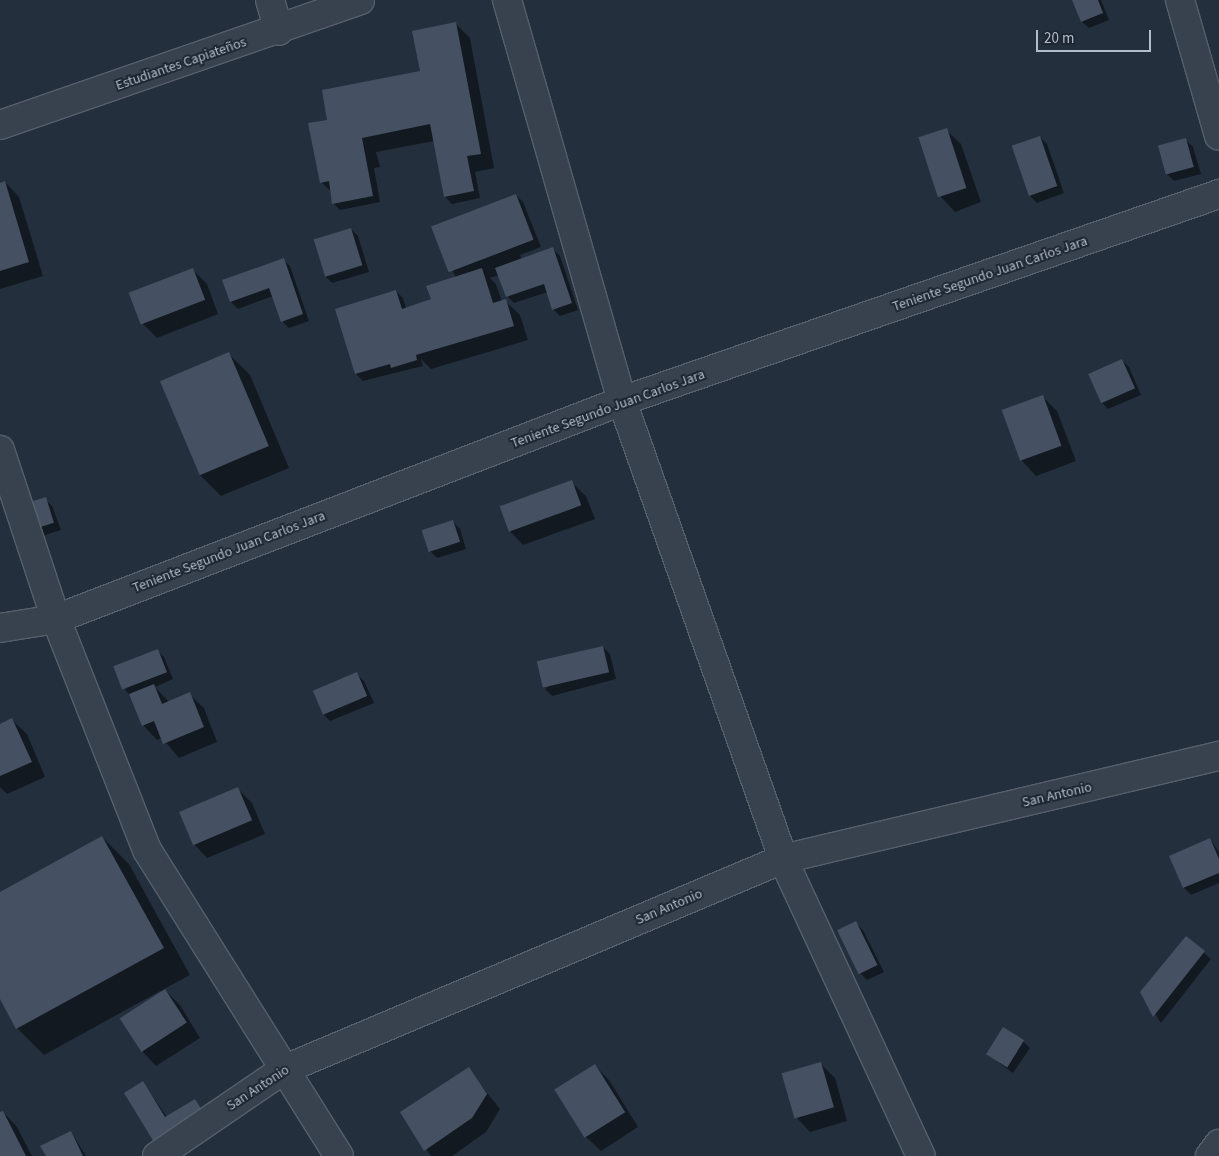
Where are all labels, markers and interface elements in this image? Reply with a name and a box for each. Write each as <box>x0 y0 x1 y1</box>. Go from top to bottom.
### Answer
scale bar <box>1039 20 1154 52</box>
text: 20 m <box>1044 28 1074 49</box>
street label: Estudiantes Capiateños <box>113 34 249 94</box>
street label: Teniente Segundo Juan Carlos Jara <box>890 233 1090 315</box>
street label: Teniente Segundo Juan Carlos Jara <box>509 366 707 452</box>
street label: Teniente Segundo Juan Carlos Jara <box>130 507 328 597</box>
street label: San Antonio <box>1020 779 1094 811</box>
street label: San Antonio <box>633 885 705 929</box>
street label: San Antonio <box>224 1062 292 1114</box>

